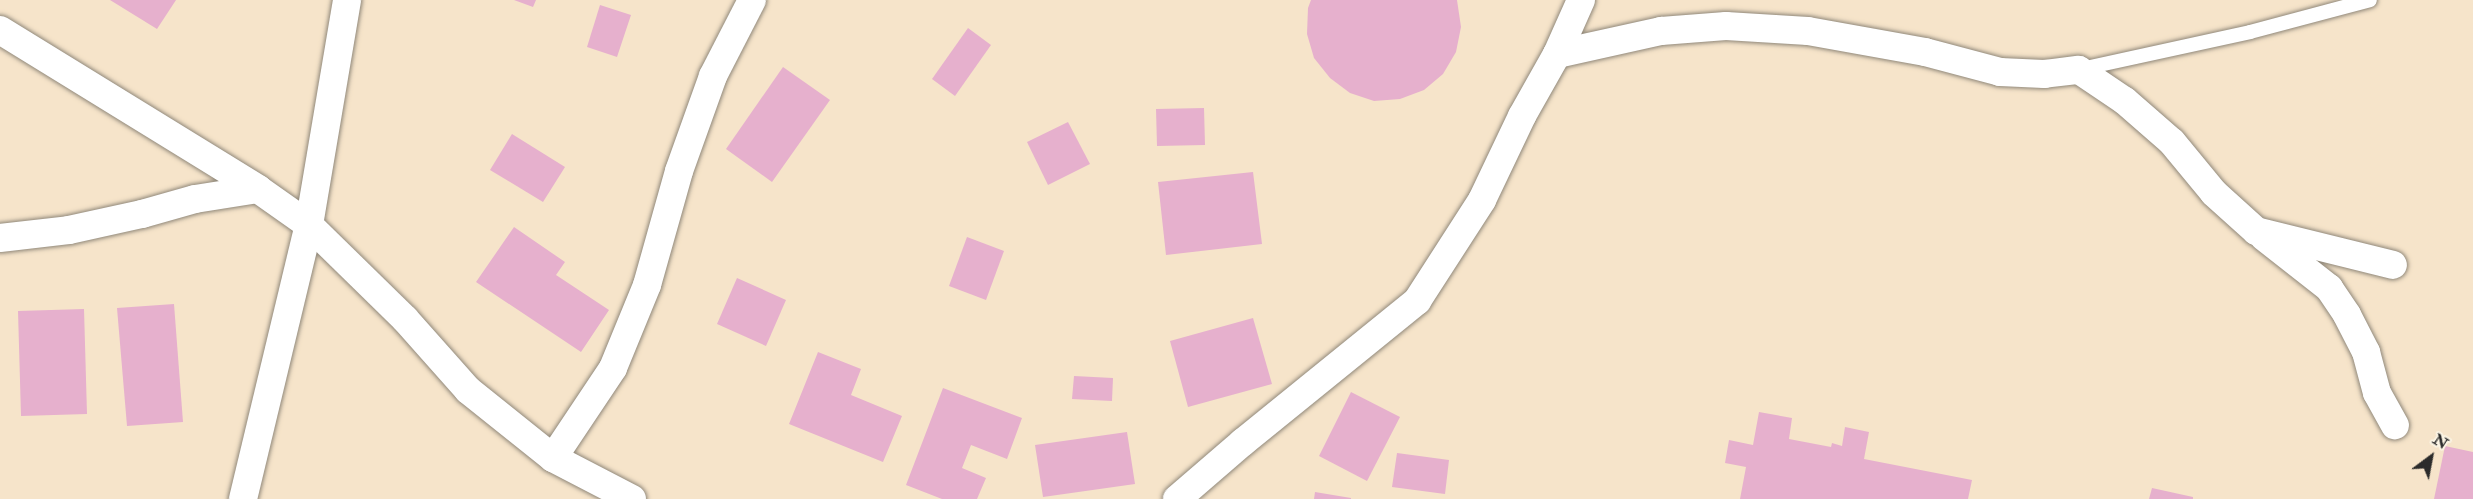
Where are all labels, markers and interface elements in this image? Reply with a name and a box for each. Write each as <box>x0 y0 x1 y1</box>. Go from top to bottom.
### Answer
north arrow <box>2401 427 2461 487</box>
text: N <box>2429 429 2452 454</box>

